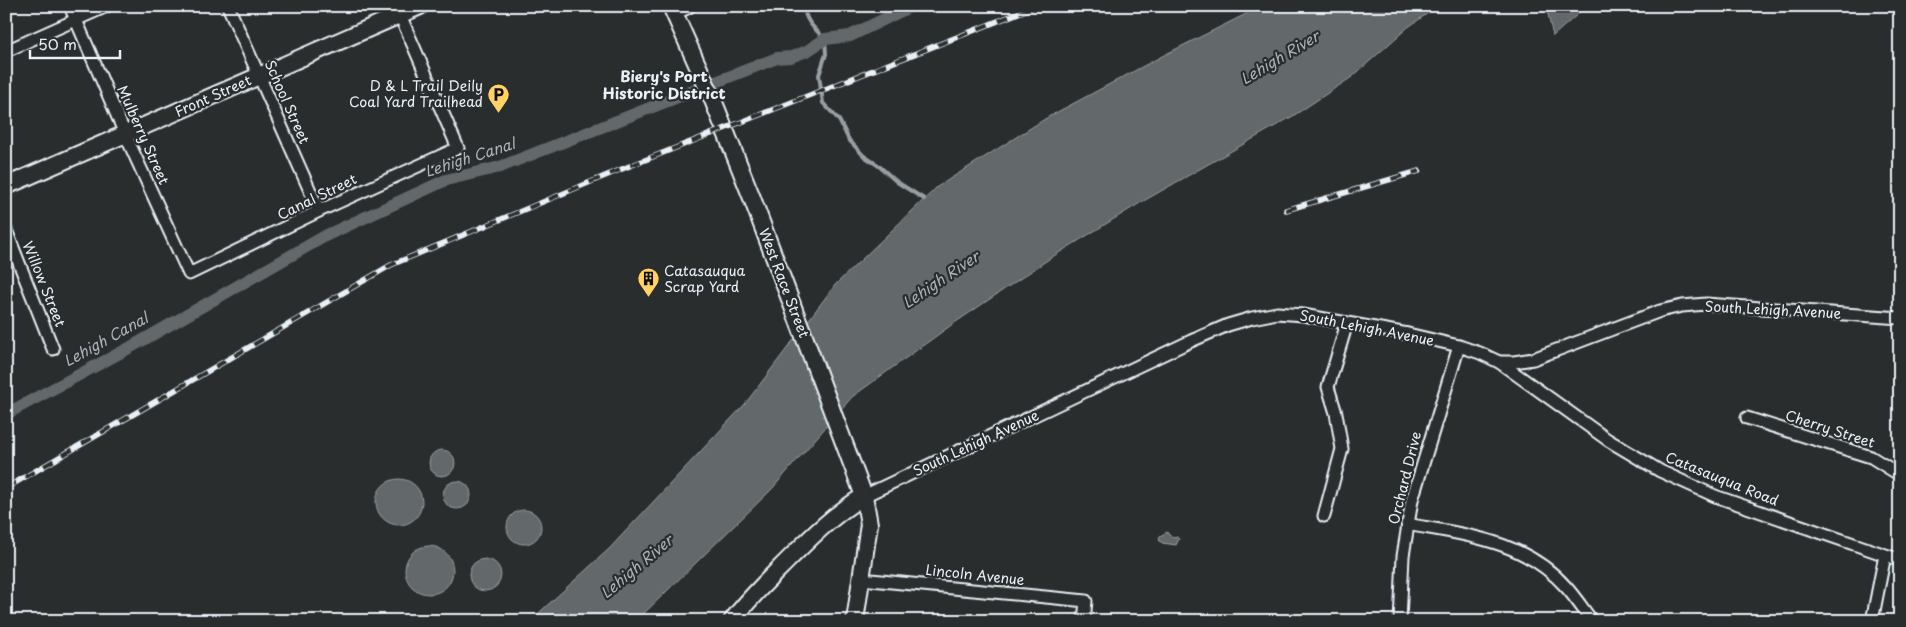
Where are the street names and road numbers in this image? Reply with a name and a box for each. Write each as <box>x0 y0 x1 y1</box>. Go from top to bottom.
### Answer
street label: School Street <box>260 57 315 147</box>
street label: Front Street <box>171 69 255 122</box>
street label: Mulberry Street <box>112 82 175 188</box>
street label: Canal Street <box>273 168 360 225</box>
street label: West Race Street <box>754 225 815 341</box>
street label: Willow Street <box>18 238 71 330</box>
street label: South Lehigh Avenue <box>1704 295 1842 324</box>
street label: South Lehigh Avenue <box>1298 304 1437 351</box>
street label: South Lehigh Avenue <box>909 404 1042 481</box>
street label: Cherry Street <box>1783 404 1878 453</box>
street label: Orchard Drive <box>1383 429 1426 527</box>
street label: Catasauqua Road <box>1662 446 1782 511</box>
street label: Lincoln Avenue <box>925 559 1026 590</box>

